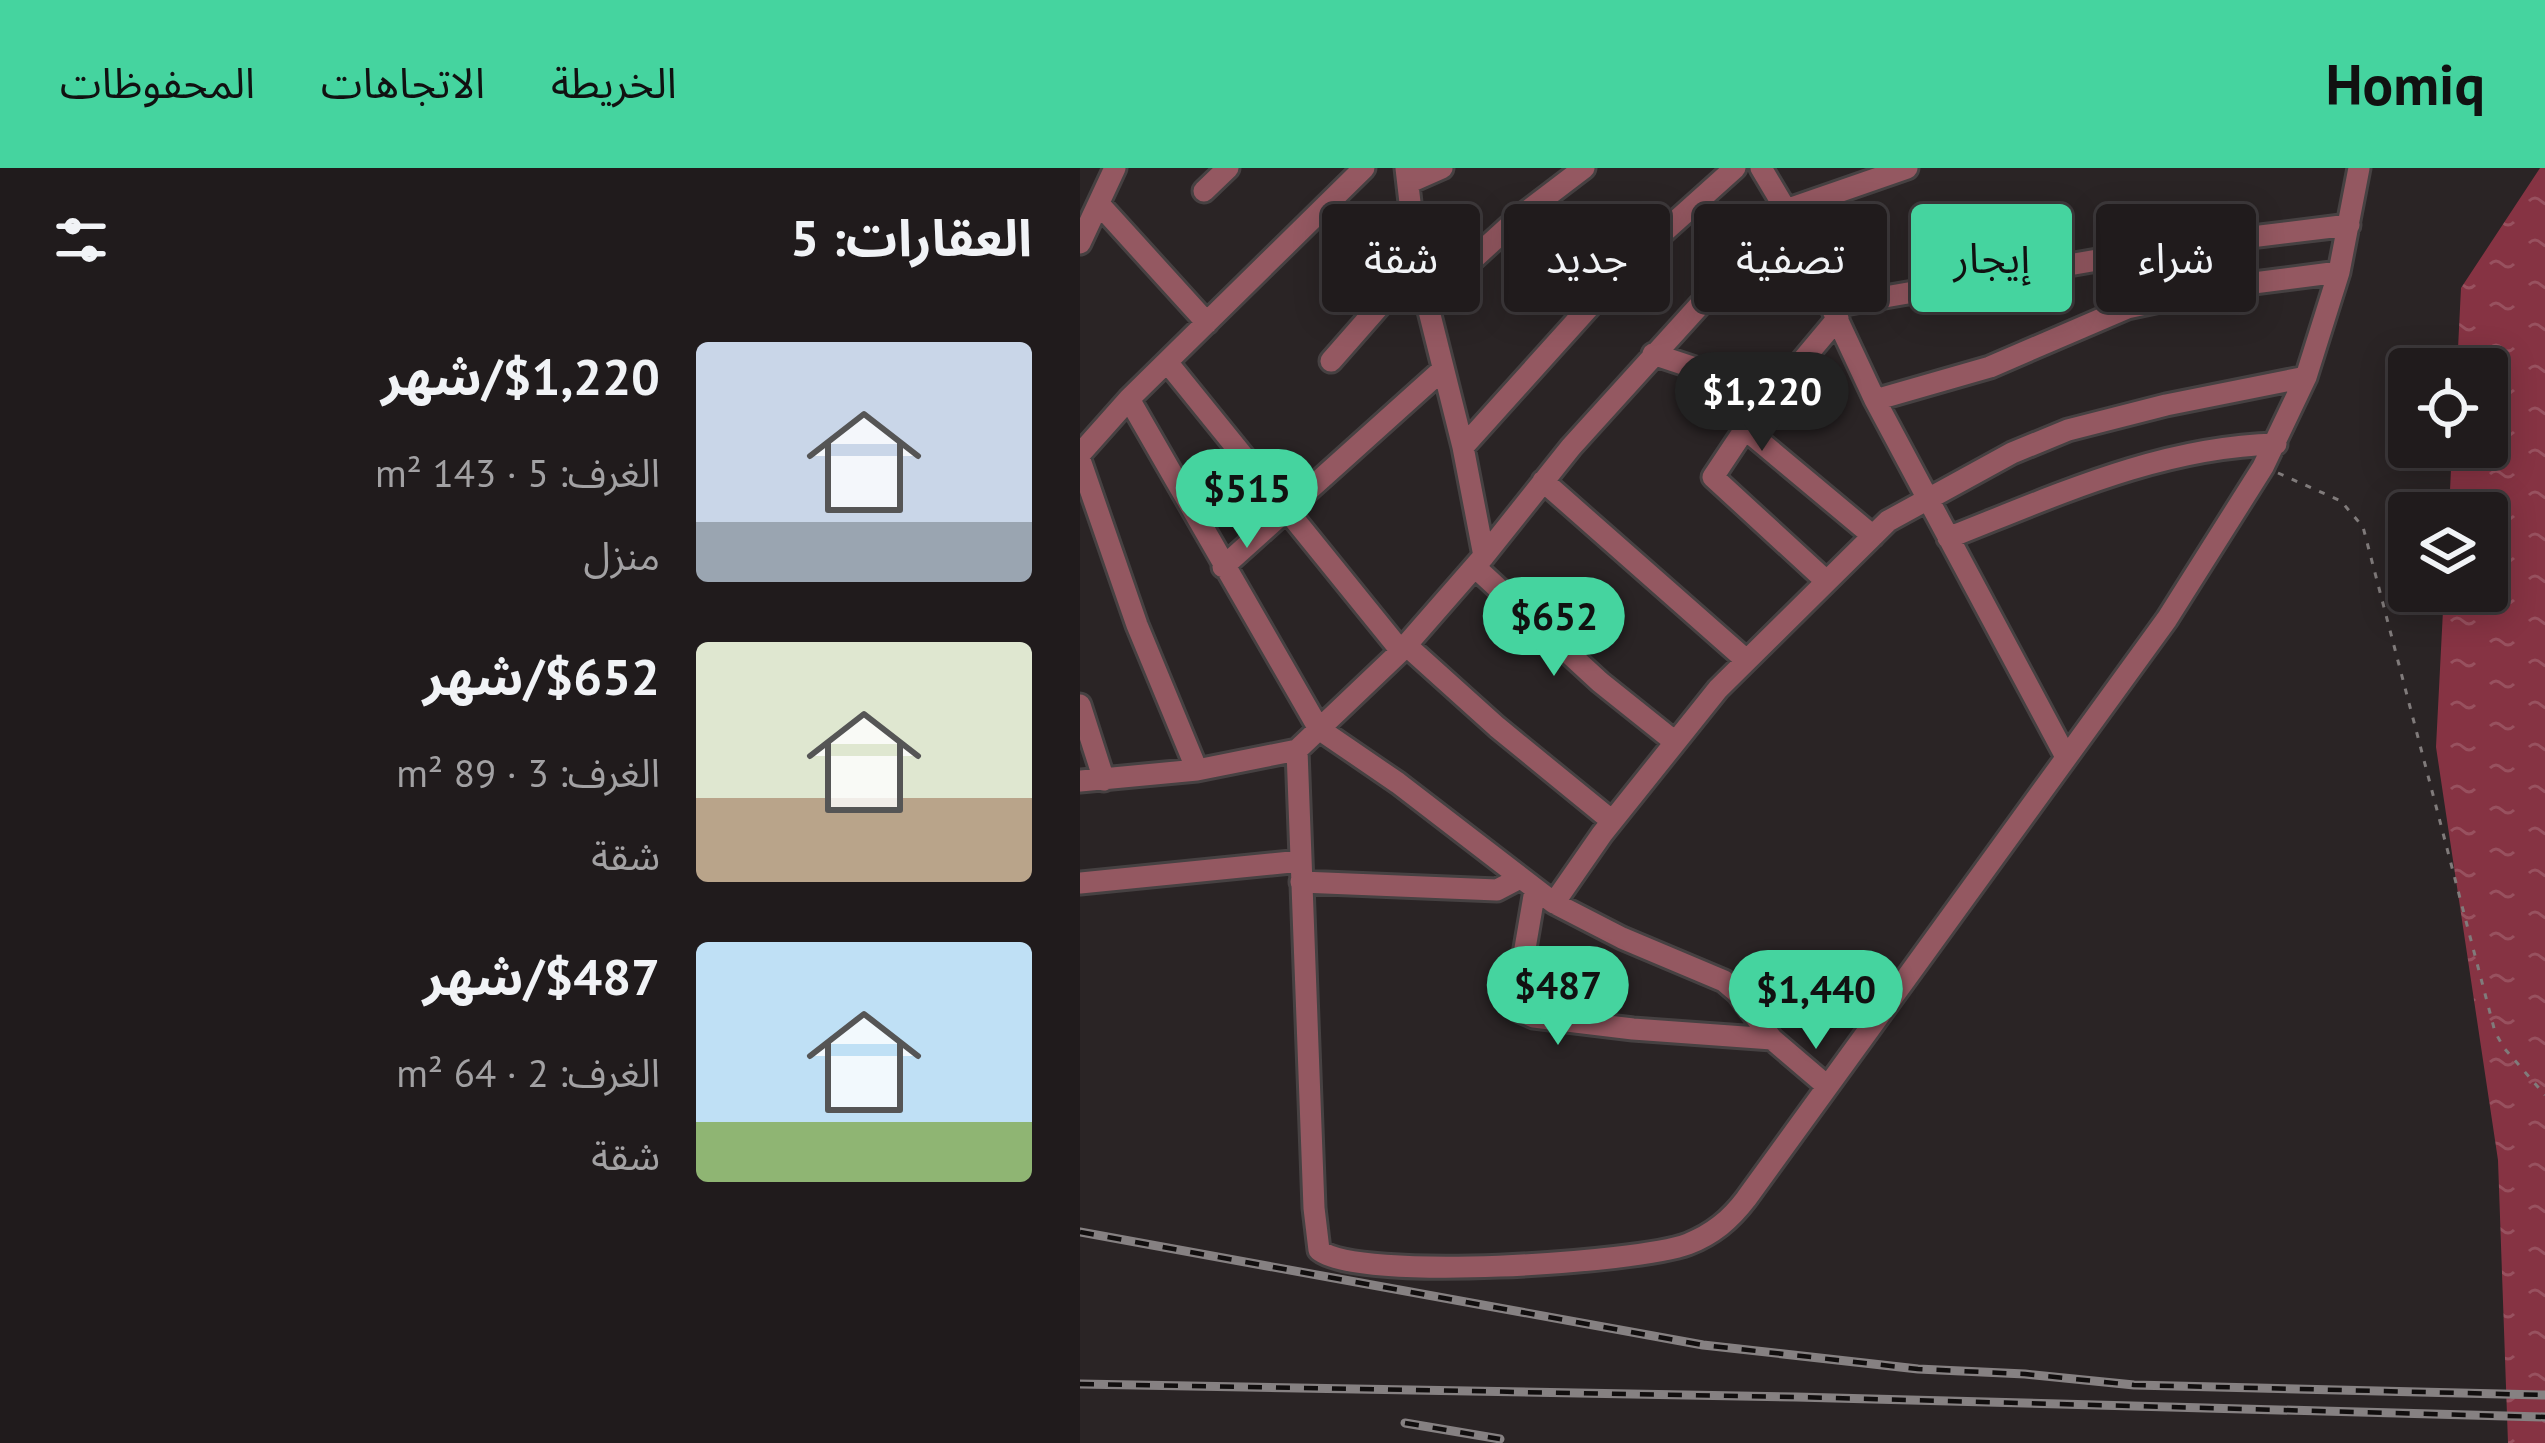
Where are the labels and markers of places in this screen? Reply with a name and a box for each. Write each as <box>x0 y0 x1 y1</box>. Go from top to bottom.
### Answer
pin: $1,220 <box>1664 352 1860 454</box>
pin: $515 <box>1176 449 1318 551</box>
pin: $652 <box>1483 577 1625 679</box>
pin: $487 <box>1487 946 1629 1048</box>
pin: $1,440 <box>1718 950 1914 1052</box>

